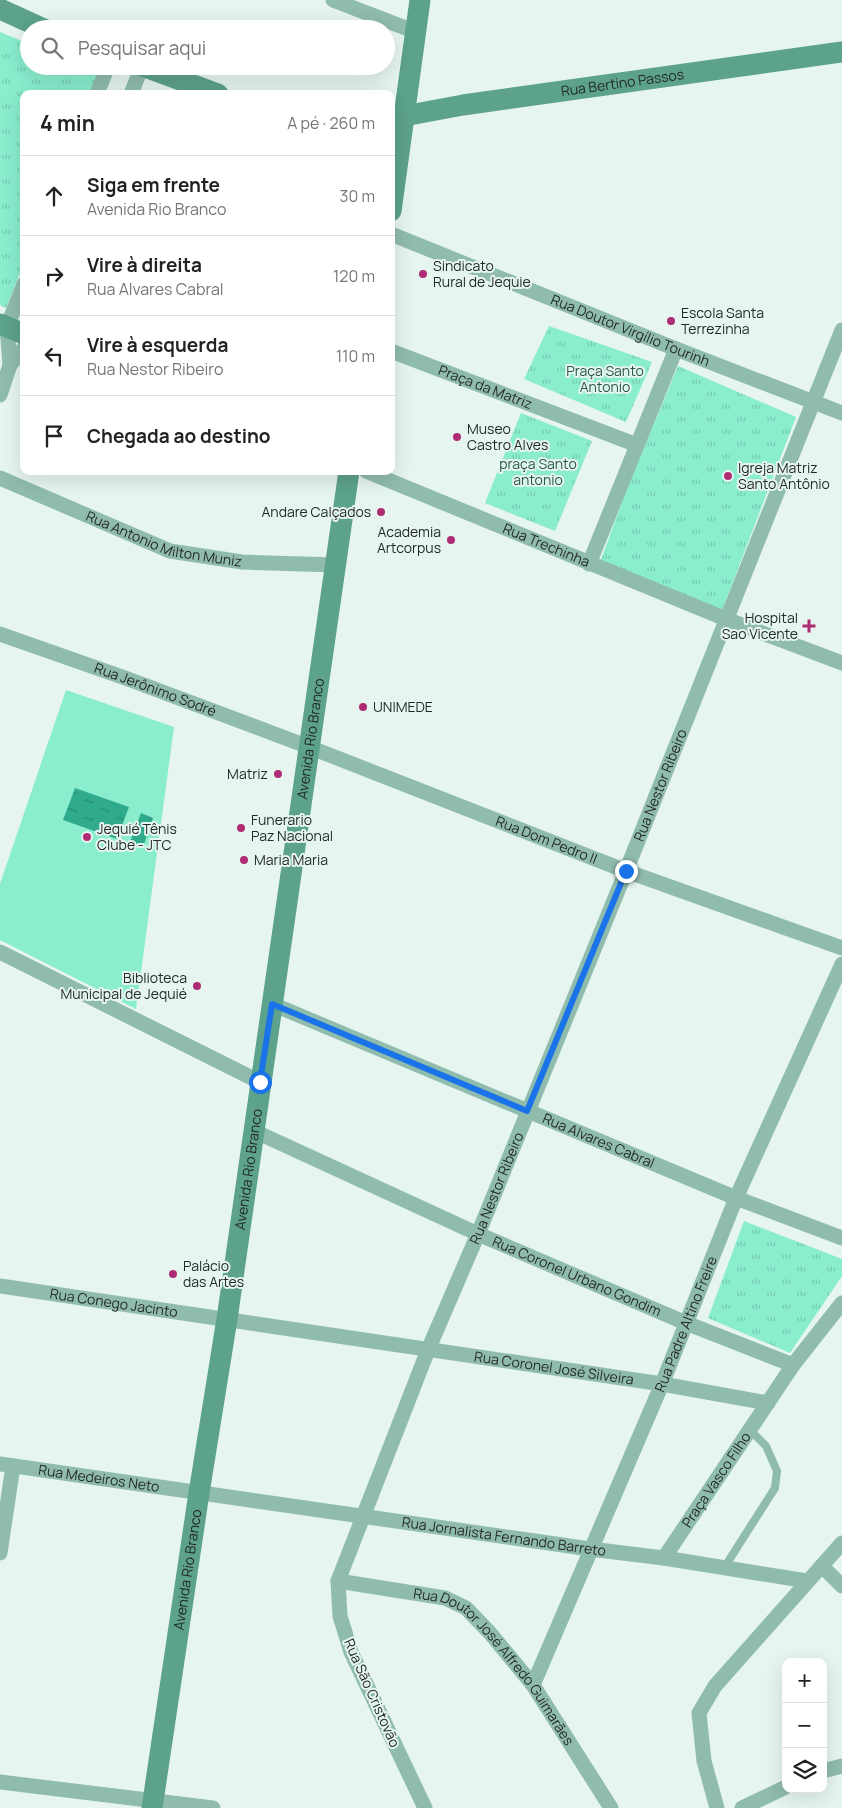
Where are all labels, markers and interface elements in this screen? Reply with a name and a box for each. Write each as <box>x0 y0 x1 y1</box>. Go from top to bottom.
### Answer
search box <box>20 20 395 75</box>
icon: search <box>38 34 66 62</box>
text: Pesquisar aqui <box>78 35 206 61</box>
street label: Rua Bertino Passos <box>560 64 685 100</box>
text: 4 min <box>40 109 95 137</box>
text: A pé · 260 m <box>287 112 375 134</box>
text: Siga em frente <box>87 172 220 198</box>
icon: ahead <box>40 182 68 210</box>
text: 30 m <box>340 185 375 207</box>
text: Avenida Rio Branco <box>87 198 226 220</box>
text: Vire à direita <box>87 252 202 278</box>
place label: Sindicato Rural de Jequie <box>433 256 531 291</box>
icon: right <box>40 262 68 290</box>
text: 120 m <box>333 265 375 287</box>
marker: Sindicato Rural de Jequie <box>417 268 429 280</box>
text: Rua Alvares Cabral <box>87 278 224 300</box>
street label: Rua Doutor Virgílio Tourinh <box>548 290 713 370</box>
place label: Escola Santa Terrezinha <box>681 303 764 338</box>
marker: Escola Santa Terrezinha <box>665 315 677 327</box>
text: Vire à esquerda <box>87 332 228 358</box>
icon: left <box>40 342 68 370</box>
text: 110 m <box>336 345 375 367</box>
text: Rua Nestor Ribeiro <box>87 358 223 380</box>
street label: Praça da Matriz <box>436 360 535 413</box>
park label: Praça Santo Antonio <box>566 361 644 396</box>
place label: Museo Castro Alves <box>467 419 548 454</box>
icon: arrive <box>40 422 68 450</box>
text: Chegada ao destino <box>87 423 270 449</box>
marker: Museo Castro Alves <box>451 431 463 443</box>
park label: praça Santo antonio <box>499 454 577 489</box>
place label: Igreja Matriz Santo Antônio <box>738 458 830 493</box>
marker: Igreja Matriz Santo Antônio <box>722 470 734 482</box>
place label: Andare Calçados <box>262 502 371 521</box>
street label: Rua Antonio Milton Muniz <box>83 506 243 571</box>
marker: Andare Calçados <box>375 506 387 518</box>
street label: Rua Trechinha <box>500 518 593 571</box>
place label: Academia Artcorpus <box>377 522 441 557</box>
marker: Academia Artcorpus <box>445 534 457 546</box>
place label: Hospital Sao Vicente <box>722 608 798 643</box>
marker: Hospital Sao Vicente <box>802 619 816 633</box>
street label: Rua Jerônimo Sodré <box>92 658 219 720</box>
street label: Avenida Rio Branco <box>292 677 328 800</box>
place label: UNIMEDE <box>373 697 433 716</box>
marker: UNIMEDE <box>357 701 369 713</box>
street label: Rua Nestor Ribeiro <box>629 726 691 844</box>
place label: Matriz <box>227 764 268 783</box>
marker: Matriz <box>272 768 284 780</box>
place label: Funerario Paz Nacional <box>251 810 333 845</box>
street label: Rua Dom Pedro II <box>493 811 600 868</box>
place label: Jequié Tênis Clube - JTC <box>97 819 177 854</box>
marker: Funerario Paz Nacional <box>235 822 247 834</box>
marker: Jequié Tênis Clube - JTC <box>81 831 93 843</box>
place label: Maria Maria <box>254 850 328 869</box>
marker: Maria Maria <box>238 854 250 866</box>
route end <box>615 860 638 883</box>
place label: Biblioteca Municipal de Jequié <box>60 968 187 1003</box>
marker: Biblioteca Municipal de Jequié <box>191 980 203 992</box>
route start <box>249 1071 272 1094</box>
street label: Avenida Rio Branco <box>230 1107 266 1231</box>
street label: Rua Alvares Cabral <box>540 1108 658 1172</box>
street label: Rua Nestor Ribeiro <box>465 1129 528 1247</box>
street label: Rua Coronel Urbano Gondim <box>490 1231 665 1320</box>
street label: Rua Padre Altino Freire <box>650 1253 721 1395</box>
place label: Palácio das Artes <box>183 1256 244 1291</box>
marker: Palácio das Artes <box>167 1268 179 1280</box>
street label: Rua Conego Jacinto <box>49 1284 179 1321</box>
street label: Rua Coronel José Silveira <box>473 1346 635 1389</box>
street label: Praça Vasco Filho <box>677 1428 755 1531</box>
street label: Rua Medeiros Neto <box>37 1460 161 1496</box>
street label: Avenida Rio Branco <box>169 1508 205 1631</box>
street label: Rua Jornalista Fernando Barreto <box>401 1512 607 1560</box>
street label: Rua Doutor José Alfredo Guimarães <box>412 1583 579 1749</box>
street label: Rua São Cristovão <box>340 1635 405 1750</box>
map controls <box>782 1658 827 1793</box>
button: + <box>782 1658 827 1703</box>
button: − <box>782 1703 827 1748</box>
button: layers <box>782 1748 827 1793</box>

